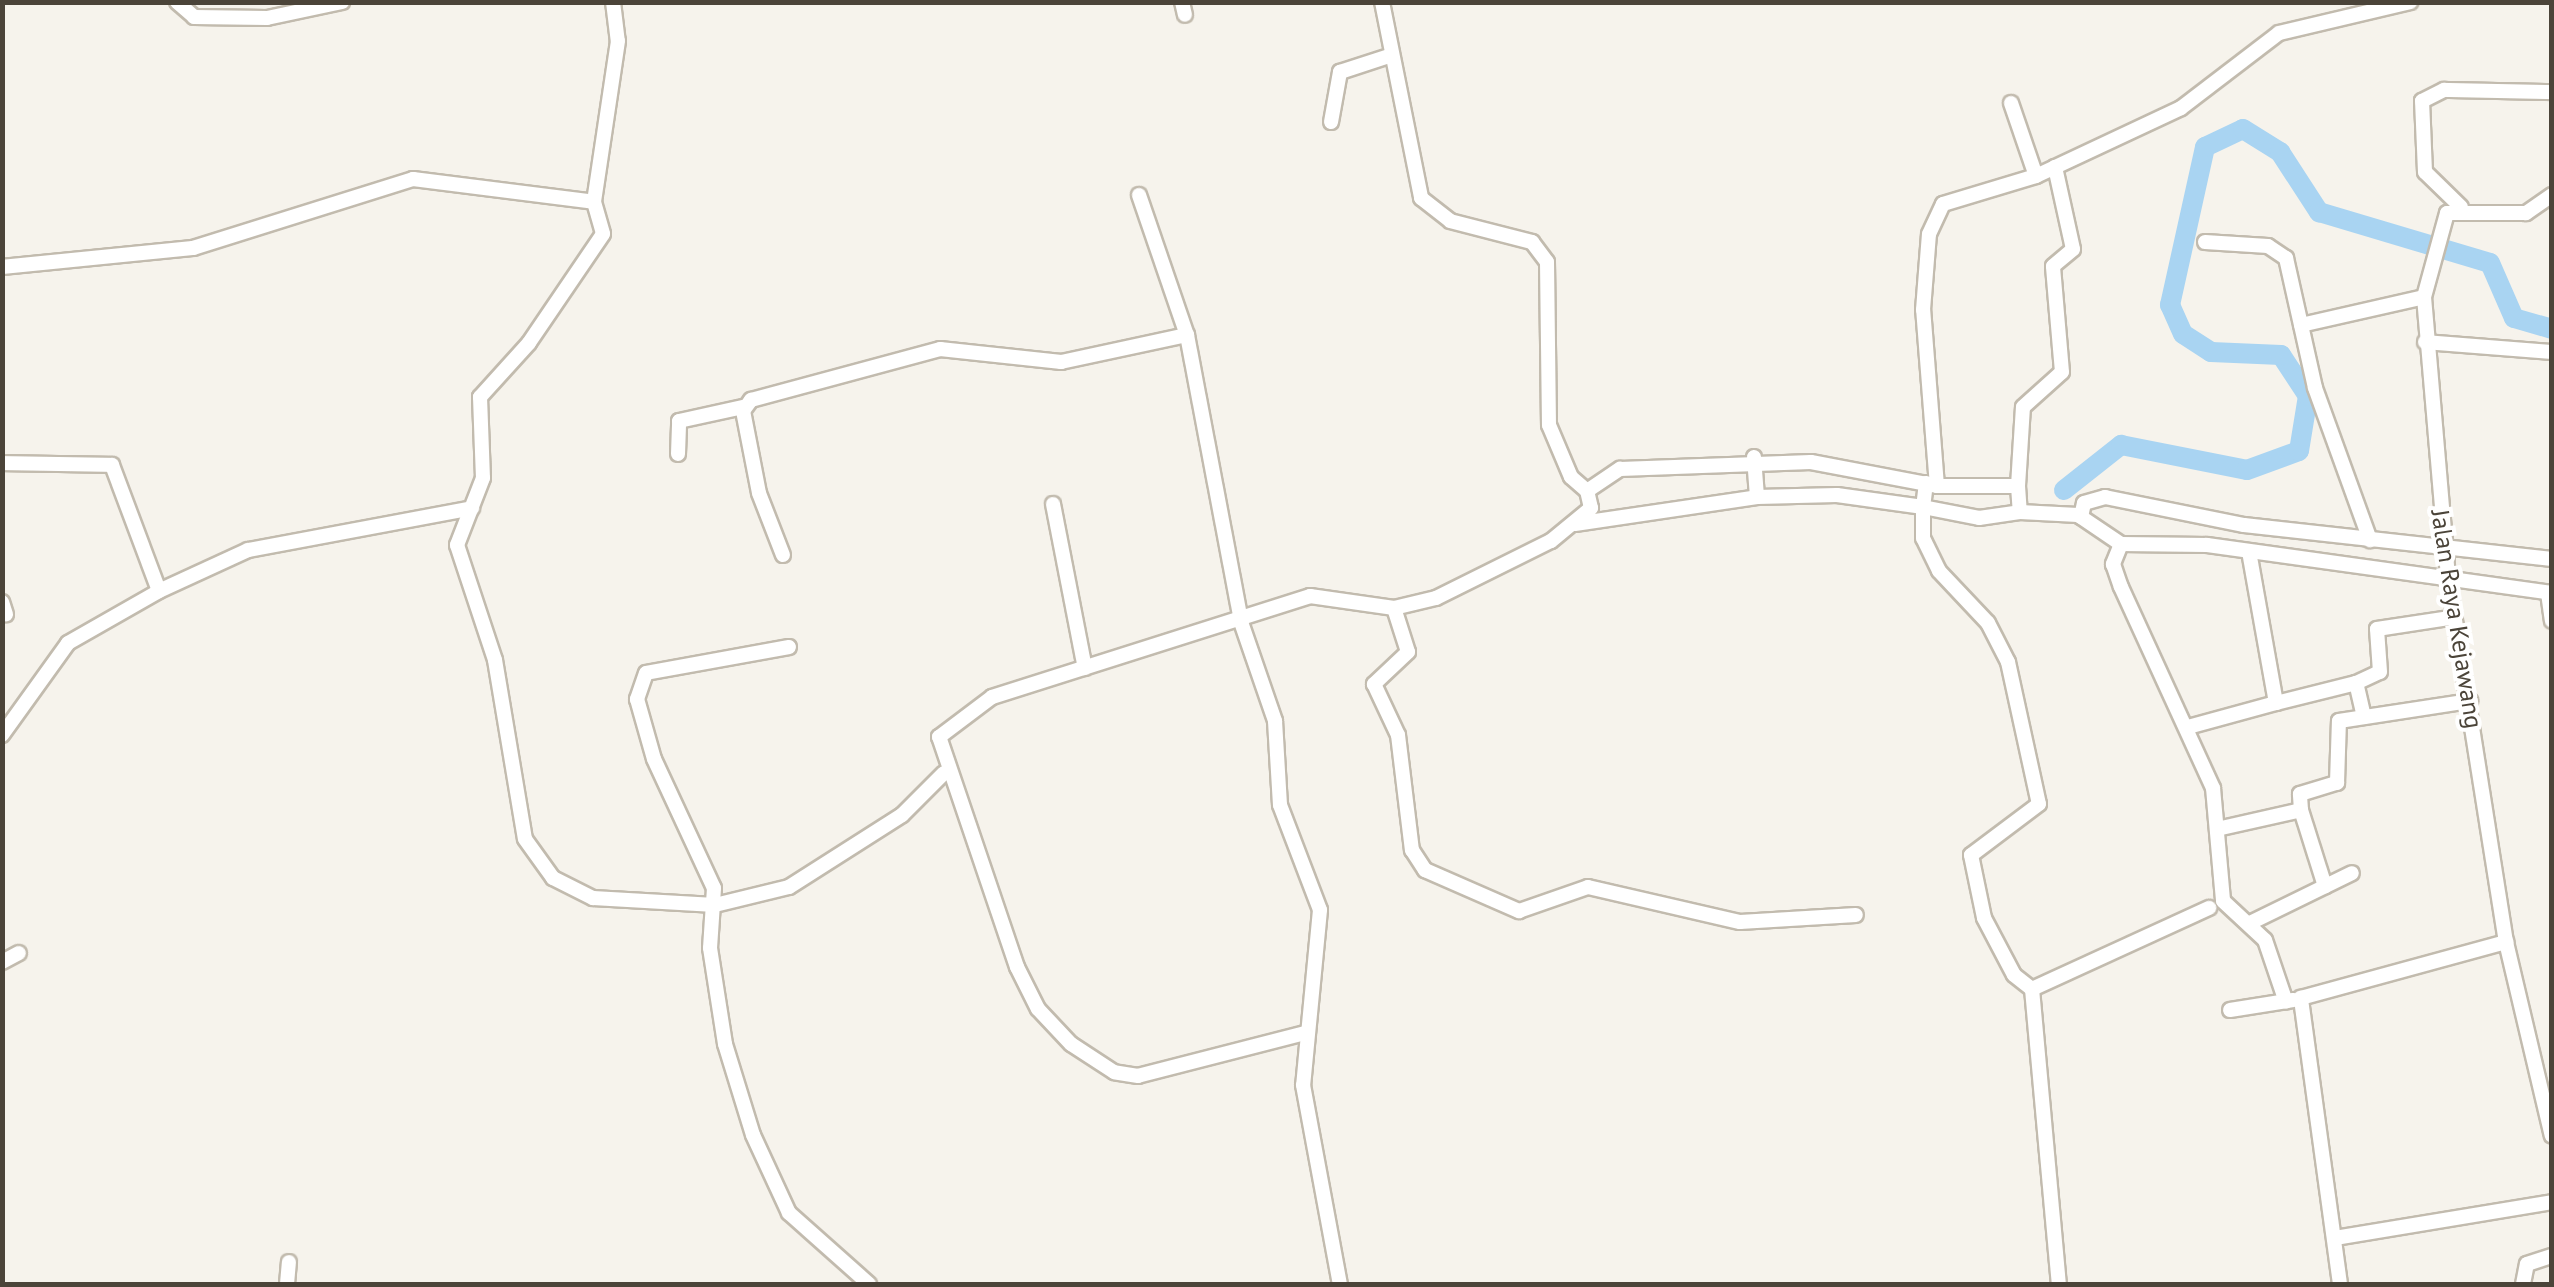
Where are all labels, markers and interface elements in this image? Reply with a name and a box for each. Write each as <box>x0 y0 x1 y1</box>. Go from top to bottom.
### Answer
street label: Jalan Raya Kejawang <box>2425 507 2489 731</box>

